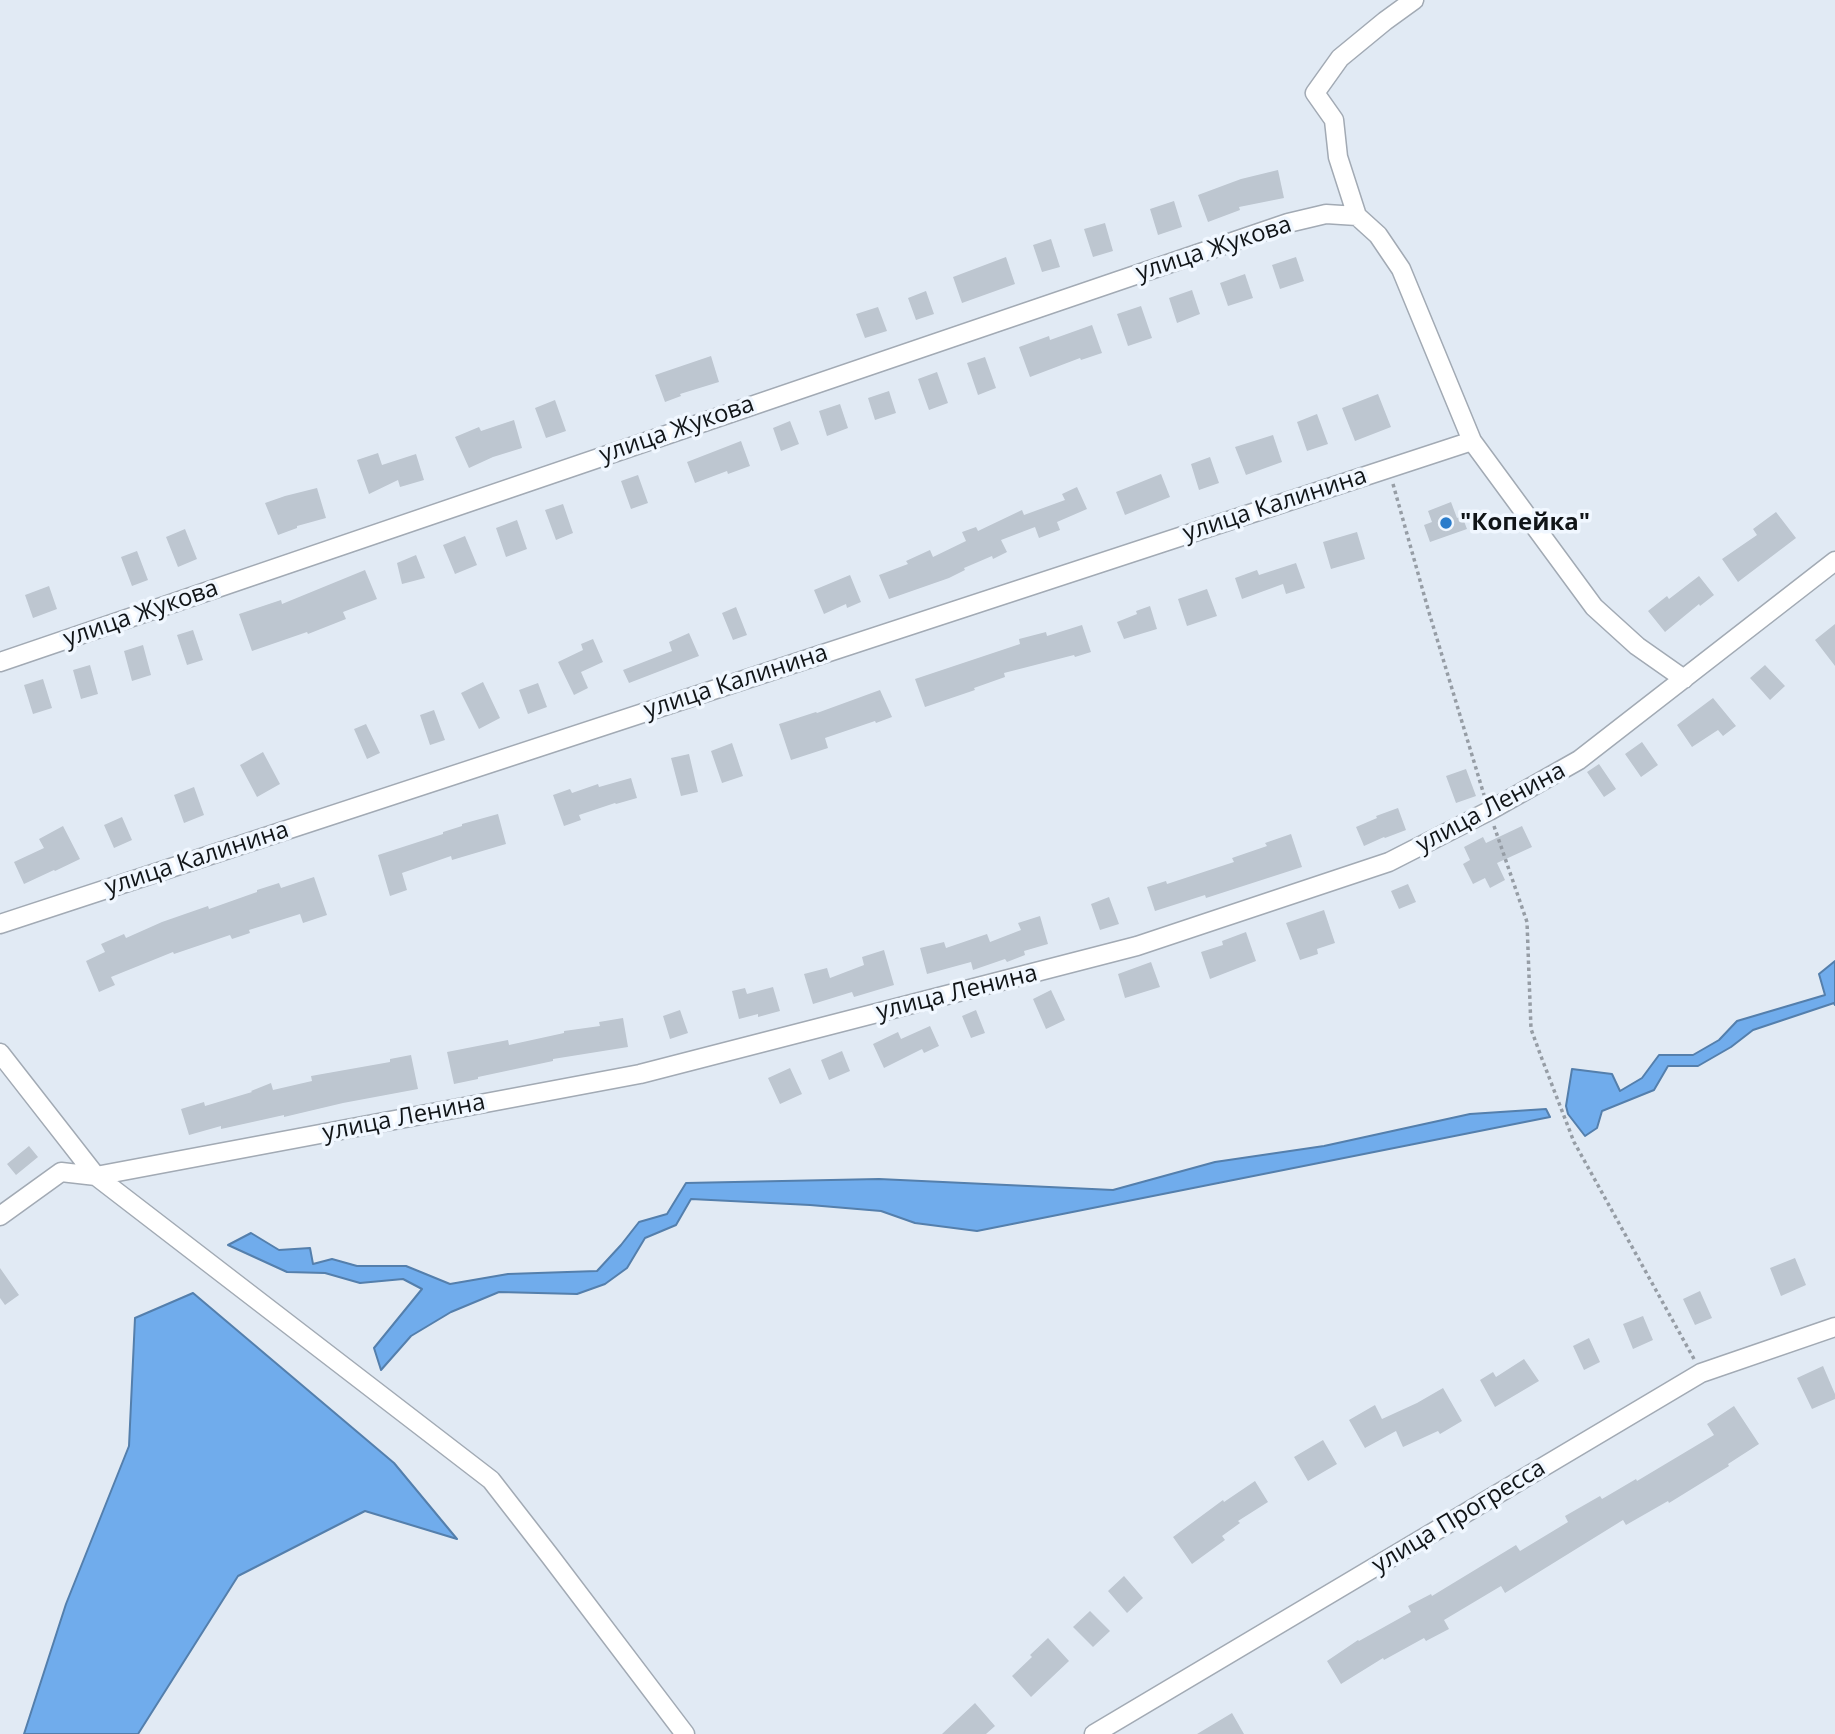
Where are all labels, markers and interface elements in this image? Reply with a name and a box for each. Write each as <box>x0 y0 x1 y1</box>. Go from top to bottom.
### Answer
street label: улица Жукова <box>1133 210 1295 288</box>
street label: улица Жукова <box>596 390 758 470</box>
street label: улица Калинина <box>1179 462 1371 548</box>
place label: "Копейка" <box>1460 509 1590 537</box>
marker: "Копейка" <box>1438 515 1454 531</box>
street label: улица Жукова <box>60 574 222 654</box>
street label: улица Калинина <box>640 639 832 725</box>
street label: улица Ленина <box>1411 757 1571 859</box>
street label: улица Калинина <box>101 816 293 902</box>
street label: улица Ленина <box>874 959 1040 1027</box>
street label: улица Ленина <box>320 1088 488 1148</box>
street label: улица Прогресса <box>1367 1454 1551 1580</box>

